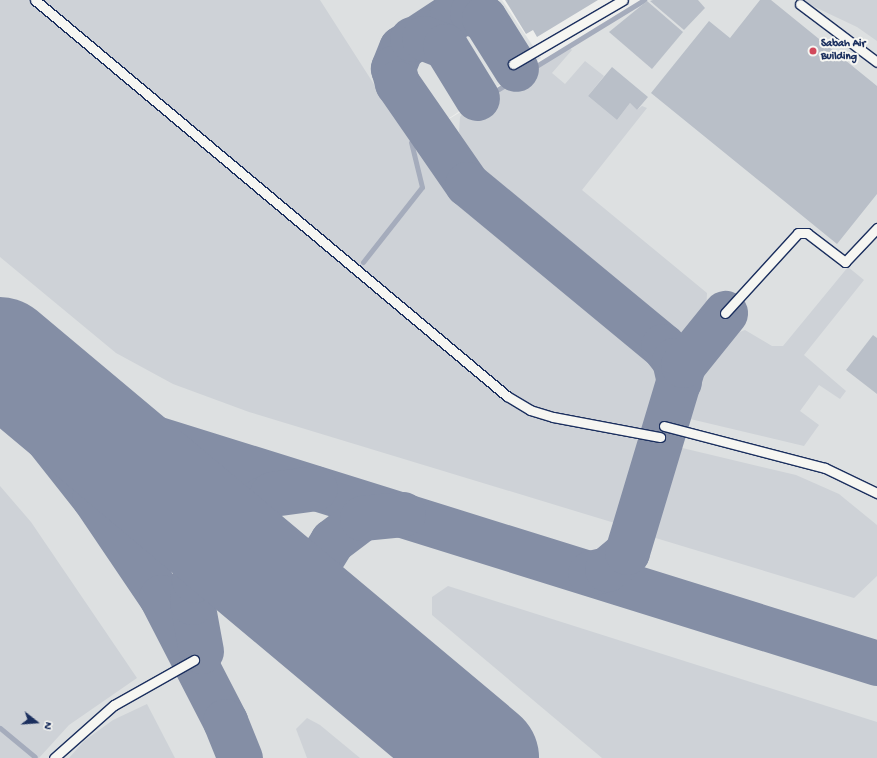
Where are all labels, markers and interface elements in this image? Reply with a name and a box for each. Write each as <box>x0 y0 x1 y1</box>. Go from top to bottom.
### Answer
place label: Sabah Air Building <box>821 38 865 64</box>
marker: Sabah Air Building <box>808 46 818 56</box>
north arrow <box>16 702 56 742</box>
text: N <box>41 720 54 731</box>

